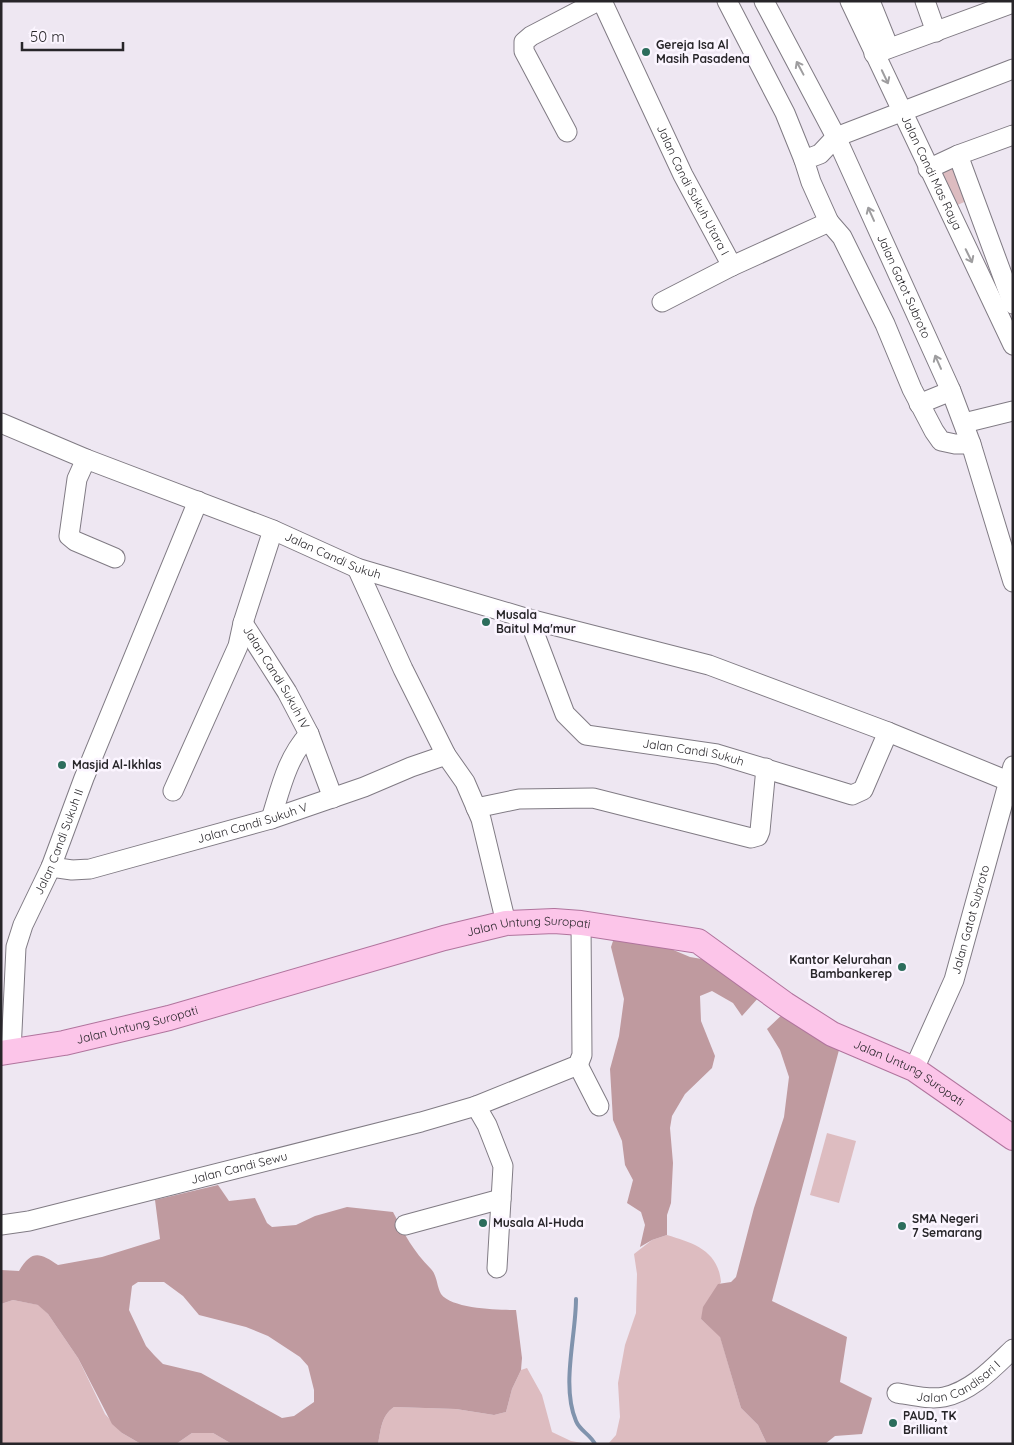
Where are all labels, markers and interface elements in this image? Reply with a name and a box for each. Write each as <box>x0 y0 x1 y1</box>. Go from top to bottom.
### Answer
scale bar <box>22 20 124 52</box>
text: 50 m <box>30 27 65 46</box>
place label: Gereja Isa Al Masih Pasadena <box>656 37 750 66</box>
marker: Gereja Isa Al Masih Pasadena <box>640 46 652 58</box>
one-way arrow <box>795 61 805 76</box>
one-way arrow <box>881 69 891 84</box>
street label: Jalan Candi Mas Raya <box>898 113 965 232</box>
street label: Jalan Candi Sukuh Utara I <box>654 123 733 258</box>
one-way arrow <box>866 207 876 222</box>
street label: Jalan Gatot Subroto <box>874 232 934 341</box>
one-way arrow <box>965 248 974 263</box>
one-way arrow <box>933 355 943 370</box>
street label: Jalan Candi Sukuh <box>283 528 383 582</box>
place label: Musala Baitul Ma'mur <box>496 607 576 636</box>
marker: Musala Baitul Ma'mur <box>480 616 492 628</box>
street label: Jalan Candi Sukuh IV <box>240 623 313 732</box>
street label: Jalan Candi Sukuh <box>641 735 746 769</box>
place label: Masjid Al-Ikhlas <box>72 757 162 772</box>
marker: Masjid Al-Ikhlas <box>56 759 68 771</box>
street label: Jalan Candi Sukuh II <box>31 787 86 897</box>
street label: Jalan Candi Sukuh V <box>195 799 309 846</box>
street label: Jalan Gatot Subroto <box>948 863 992 976</box>
street label: Jalan Untung Suropati <box>465 913 592 939</box>
place label: Kantor Kelurahan Bambankerep <box>789 952 892 981</box>
marker: Kantor Kelurahan Bambankerep <box>896 961 908 973</box>
street label: Jalan Untung Suropati <box>75 1002 200 1047</box>
street label: Jalan Untung Suropati <box>851 1036 968 1109</box>
street label: Jalan Candi Sewu <box>189 1148 289 1187</box>
place label: SMA Negeri 7 Semarang <box>912 1211 982 1240</box>
place label: Musala Al-Huda <box>493 1215 584 1230</box>
marker: Musala Al-Huda <box>477 1217 489 1229</box>
marker: SMA Negeri 7 Semarang <box>896 1220 908 1232</box>
street label: Jalan Candisari I <box>915 1357 1003 1405</box>
place label: PAUD, TK Brilliant <box>903 1408 957 1437</box>
marker: PAUD, TK Brilliant <box>887 1417 899 1429</box>

